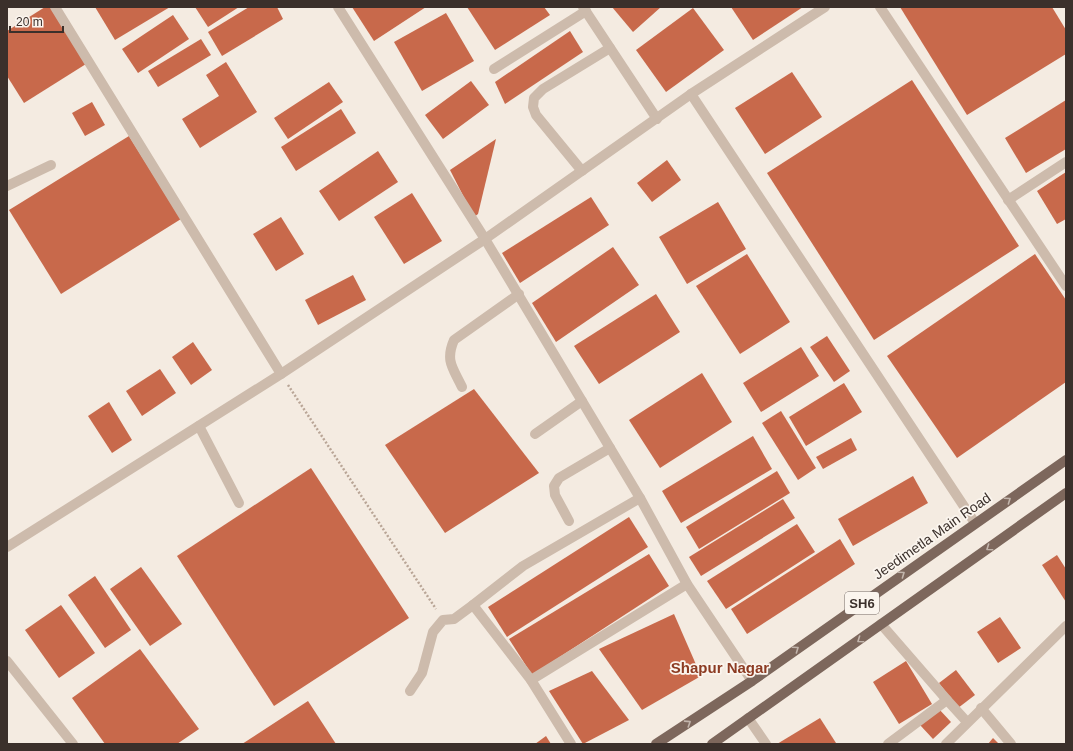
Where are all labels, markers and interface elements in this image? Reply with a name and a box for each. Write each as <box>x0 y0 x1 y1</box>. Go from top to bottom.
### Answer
scale bar <box>10 8 63 34</box>
text: 20 m <box>16 15 43 29</box>
street label: Jeedimetla Main Road <box>870 489 994 583</box>
one-way arrow <box>1004 497 1011 505</box>
one-way arrow <box>986 543 993 550</box>
one-way arrow <box>898 571 905 579</box>
road number: SH6 <box>845 592 879 614</box>
one-way arrow <box>857 635 864 642</box>
one-way arrow <box>791 647 798 654</box>
district label: Shapur Nagar <box>671 659 769 676</box>
one-way arrow <box>684 720 691 727</box>

